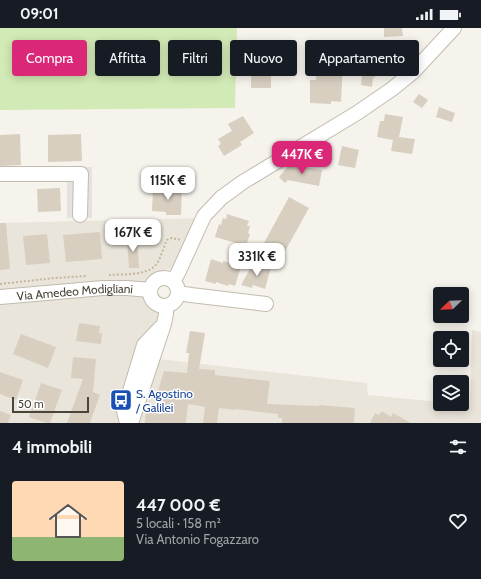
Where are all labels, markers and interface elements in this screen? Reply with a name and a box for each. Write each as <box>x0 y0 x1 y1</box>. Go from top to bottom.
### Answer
text: 09:01 <box>20 5 58 23</box>
chip: Compra <box>12 40 87 76</box>
chip: Affitta <box>95 40 160 76</box>
chip: Filtri <box>168 40 222 76</box>
chip: Nuovo <box>230 40 297 76</box>
chip: Appartamento <box>305 40 419 76</box>
pin: 447K € <box>269 141 335 175</box>
text: 447K € <box>281 146 323 162</box>
pin: 115K € <box>135 167 201 201</box>
text: 115K € <box>150 172 186 188</box>
pin: 167K € <box>100 219 166 253</box>
text: 167K € <box>114 224 152 240</box>
pin: 331K € <box>224 243 290 277</box>
text: 331K € <box>238 248 276 264</box>
street label: Via Amedeo Modigliani <box>16 280 134 303</box>
north arrow <box>433 287 469 323</box>
map controls <box>433 287 469 411</box>
button: locate <box>433 331 469 367</box>
button: layers <box>433 375 469 411</box>
place label: S. Agostino / Galilei <box>135 386 193 415</box>
bus stop icon: S. Agostino / Galilei <box>108 387 134 413</box>
scale bar <box>12 395 89 414</box>
text: 50 m <box>18 397 44 411</box>
icon: filters <box>447 436 469 458</box>
text: 4 immobili <box>12 437 92 457</box>
text: 447 000 € <box>136 495 220 515</box>
icon: home <box>44 497 92 545</box>
icon: heart <box>447 510 469 532</box>
text: 5 locali · 158 m² <box>136 515 221 531</box>
text: Via Antonio Fogazzaro <box>136 531 259 547</box>

